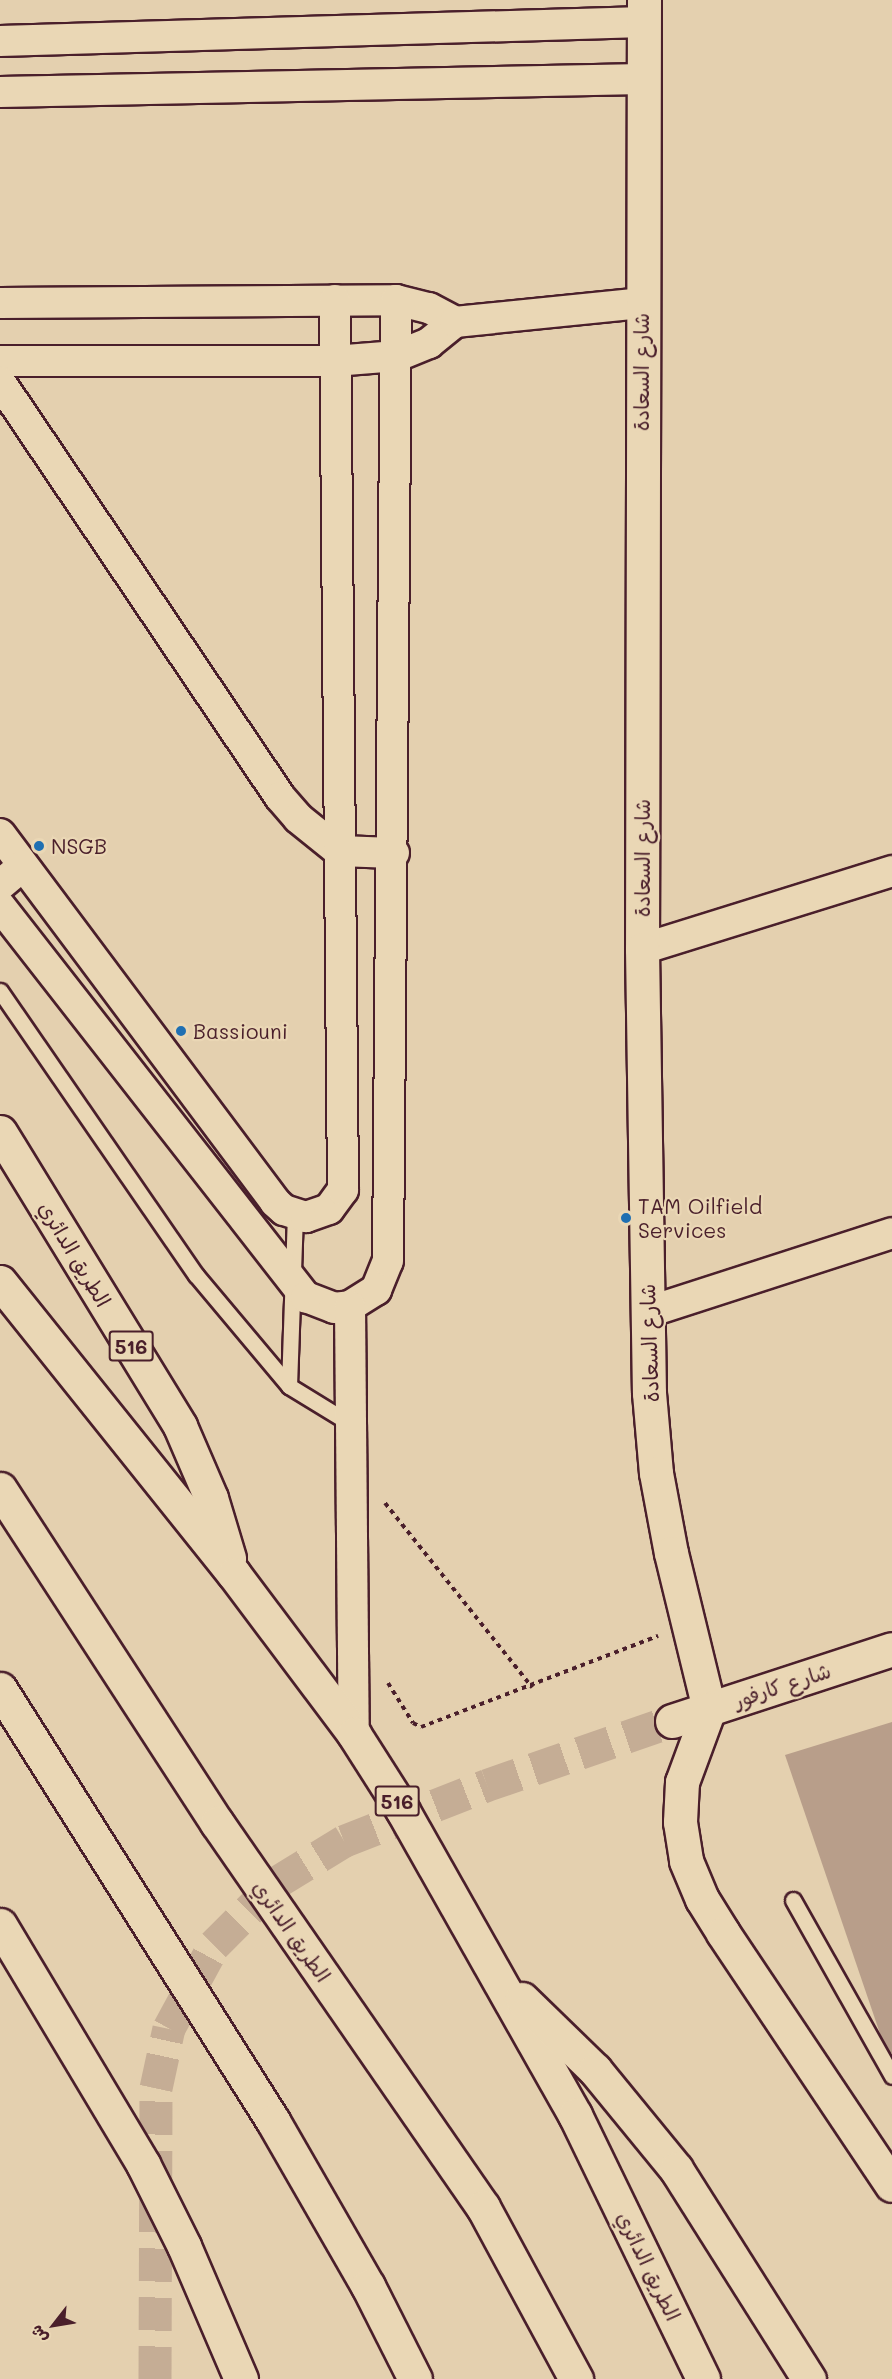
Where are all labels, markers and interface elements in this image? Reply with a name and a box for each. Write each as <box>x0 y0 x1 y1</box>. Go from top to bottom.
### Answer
street label: شارع السعادة <box>628 313 654 431</box>
street label: شارع السعادة <box>629 799 655 917</box>
place label: NSGB <box>51 833 107 859</box>
marker: NSGB <box>32 839 46 853</box>
place label: Bassiouni <box>193 1018 288 1044</box>
marker: Bassiouni <box>174 1024 188 1038</box>
place label: TAM Oilfield Services <box>638 1193 762 1243</box>
street label: الطريق الدائري <box>34 1197 116 1311</box>
marker: TAM Oilfield Services <box>619 1211 633 1225</box>
street label: شارع السعادة <box>634 1283 664 1403</box>
road number: 516 <box>108 1329 154 1363</box>
street label: شارع كارفور <box>730 1657 834 1713</box>
road number: 516 <box>374 1784 420 1818</box>
street label: الطريق الدائري <box>248 1875 336 1987</box>
street label: الطريق الدائري <box>612 2207 686 2325</box>
north arrow <box>24 2295 84 2355</box>
text: ش <box>25 2322 52 2347</box>

